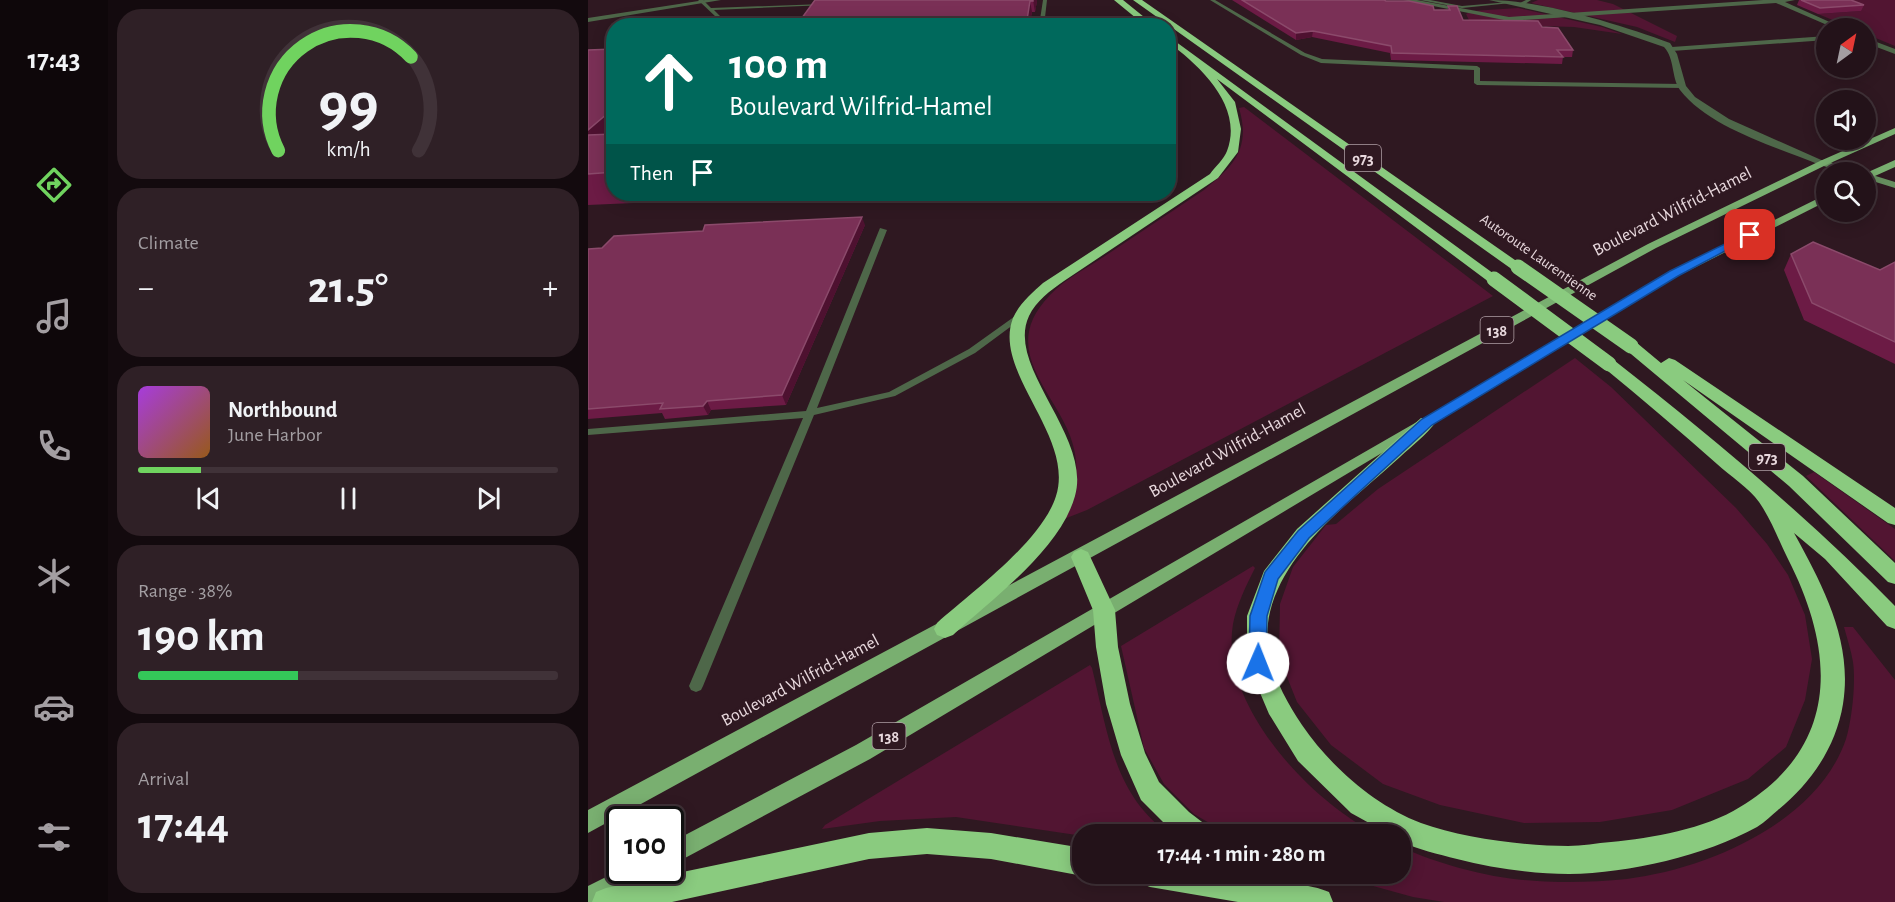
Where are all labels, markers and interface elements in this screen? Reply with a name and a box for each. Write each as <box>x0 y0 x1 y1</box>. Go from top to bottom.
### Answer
north arrow <box>1816 18 1876 78</box>
map controls <box>1816 18 1876 222</box>
icon: ahead <box>630 42 708 120</box>
text: 100 m <box>729 44 828 86</box>
text: 17:43 <box>28 46 80 73</box>
text: 99 <box>318 75 378 137</box>
button: sound <box>1816 90 1876 150</box>
text: Boulevard Wilfrid-Hamel <box>729 93 993 120</box>
text: km/h <box>326 139 370 160</box>
road number: 973 <box>1345 145 1381 171</box>
icon: arrive <box>686 156 719 189</box>
text: Then <box>630 162 674 184</box>
button: search <box>1816 162 1876 222</box>
icon: directions <box>33 164 75 206</box>
street label: Boulevard Wilfrid-Hamel <box>1590 164 1755 260</box>
pin <box>1724 209 1775 260</box>
street label: Autoroute Laurentienne <box>1477 211 1600 304</box>
icon: arrive <box>1733 218 1766 251</box>
text: Climate <box>138 233 199 253</box>
text: 21.5° <box>308 266 388 311</box>
text: − <box>138 272 154 305</box>
text: + <box>542 272 558 305</box>
icon: music <box>33 295 75 337</box>
road number: 138 <box>1480 317 1514 343</box>
text: Northbound <box>228 399 337 421</box>
street label: Boulevard Wilfrid-Hamel <box>1146 400 1309 501</box>
icon: phone <box>33 425 75 467</box>
text: June Harbor <box>228 425 322 445</box>
road number: 973 <box>1749 444 1785 470</box>
icon: previous <box>192 482 225 515</box>
icon: pause <box>332 482 365 515</box>
icon: next <box>472 482 505 515</box>
icon: climate <box>33 555 75 597</box>
text: Range · 38% <box>138 581 232 601</box>
text: 190 km <box>138 614 265 659</box>
position arrow <box>1226 631 1290 695</box>
street label: Boulevard Wilfrid-Hamel <box>719 632 882 730</box>
icon: car <box>33 686 75 728</box>
road number: 138 <box>872 723 906 749</box>
text: Arrival <box>138 769 189 789</box>
text: 17:44 <box>138 802 229 847</box>
speed limit sign: 100 <box>606 806 684 884</box>
icon: filters <box>33 816 75 858</box>
text: 17:44 · 1 min · 280 m <box>1157 843 1326 865</box>

